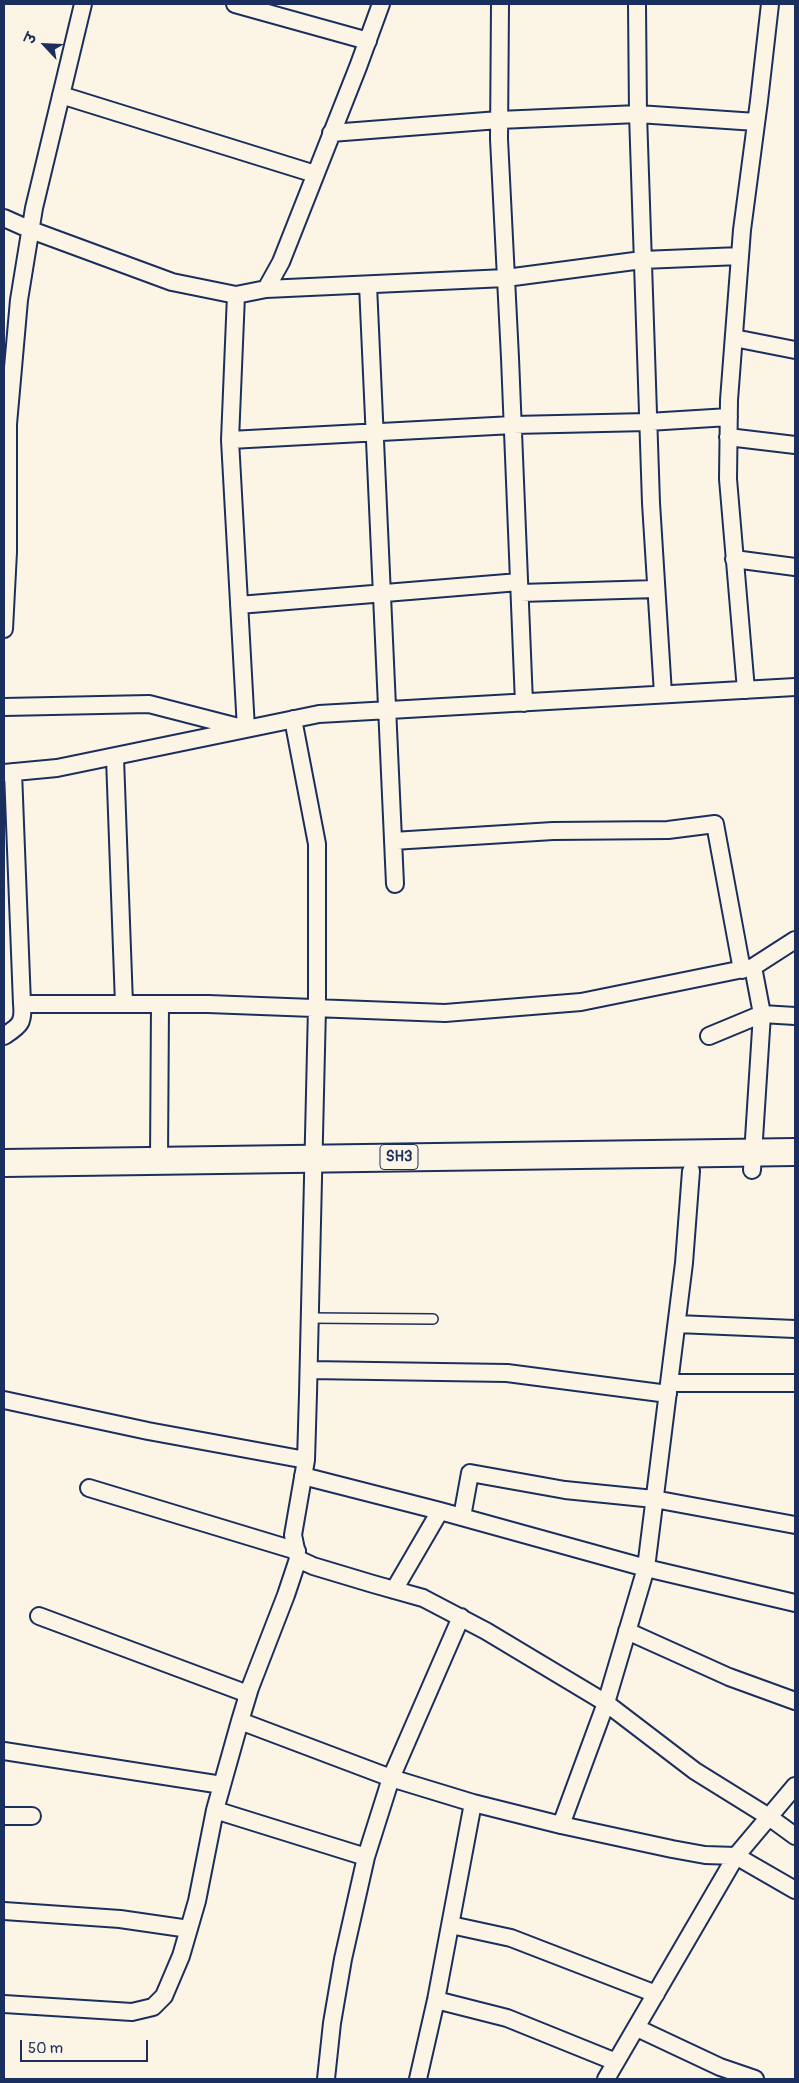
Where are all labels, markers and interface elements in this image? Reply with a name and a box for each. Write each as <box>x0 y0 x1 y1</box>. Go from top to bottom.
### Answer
north arrow <box>20 20 70 70</box>
text: उ <box>21 31 41 46</box>
road number: SH3 <box>380 1144 418 1170</box>
scale bar <box>22 2030 150 2062</box>
text: 50 m <box>28 2039 63 2058</box>

